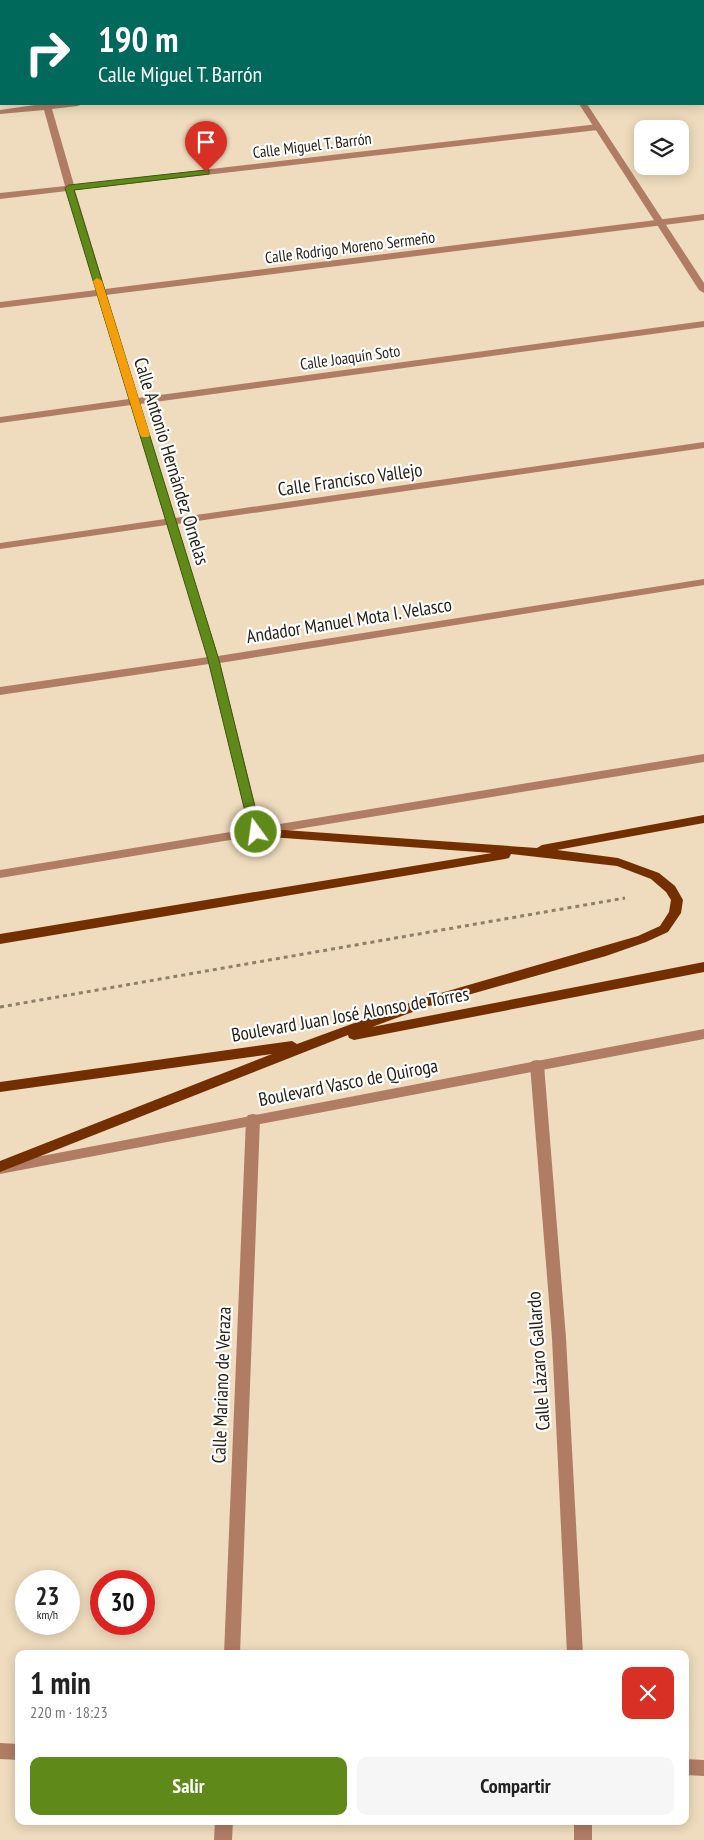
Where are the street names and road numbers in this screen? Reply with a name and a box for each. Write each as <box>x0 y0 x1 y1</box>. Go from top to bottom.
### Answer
street label: Calle Miguel T. Barrón <box>251 128 373 162</box>
street label: Calle Rodrigo Moreno Sermeño <box>264 227 436 267</box>
street label: Calle Joaquín Soto <box>299 340 401 374</box>
street label: Calle Antonio Hernández Ornelas <box>129 354 215 568</box>
street label: Calle Francisco Vallejo <box>276 457 424 501</box>
street label: Andador Manuel Mota I. Velasco <box>245 592 453 648</box>
street label: Boulevard Juan José Alonso de Torres <box>229 981 471 1047</box>
street label: Boulevard Vasco de Quiroga <box>256 1053 440 1111</box>
street label: Calle Lázaro Gallardo <box>521 1291 555 1431</box>
street label: Calle Mariano de Veraza <box>206 1306 236 1464</box>

